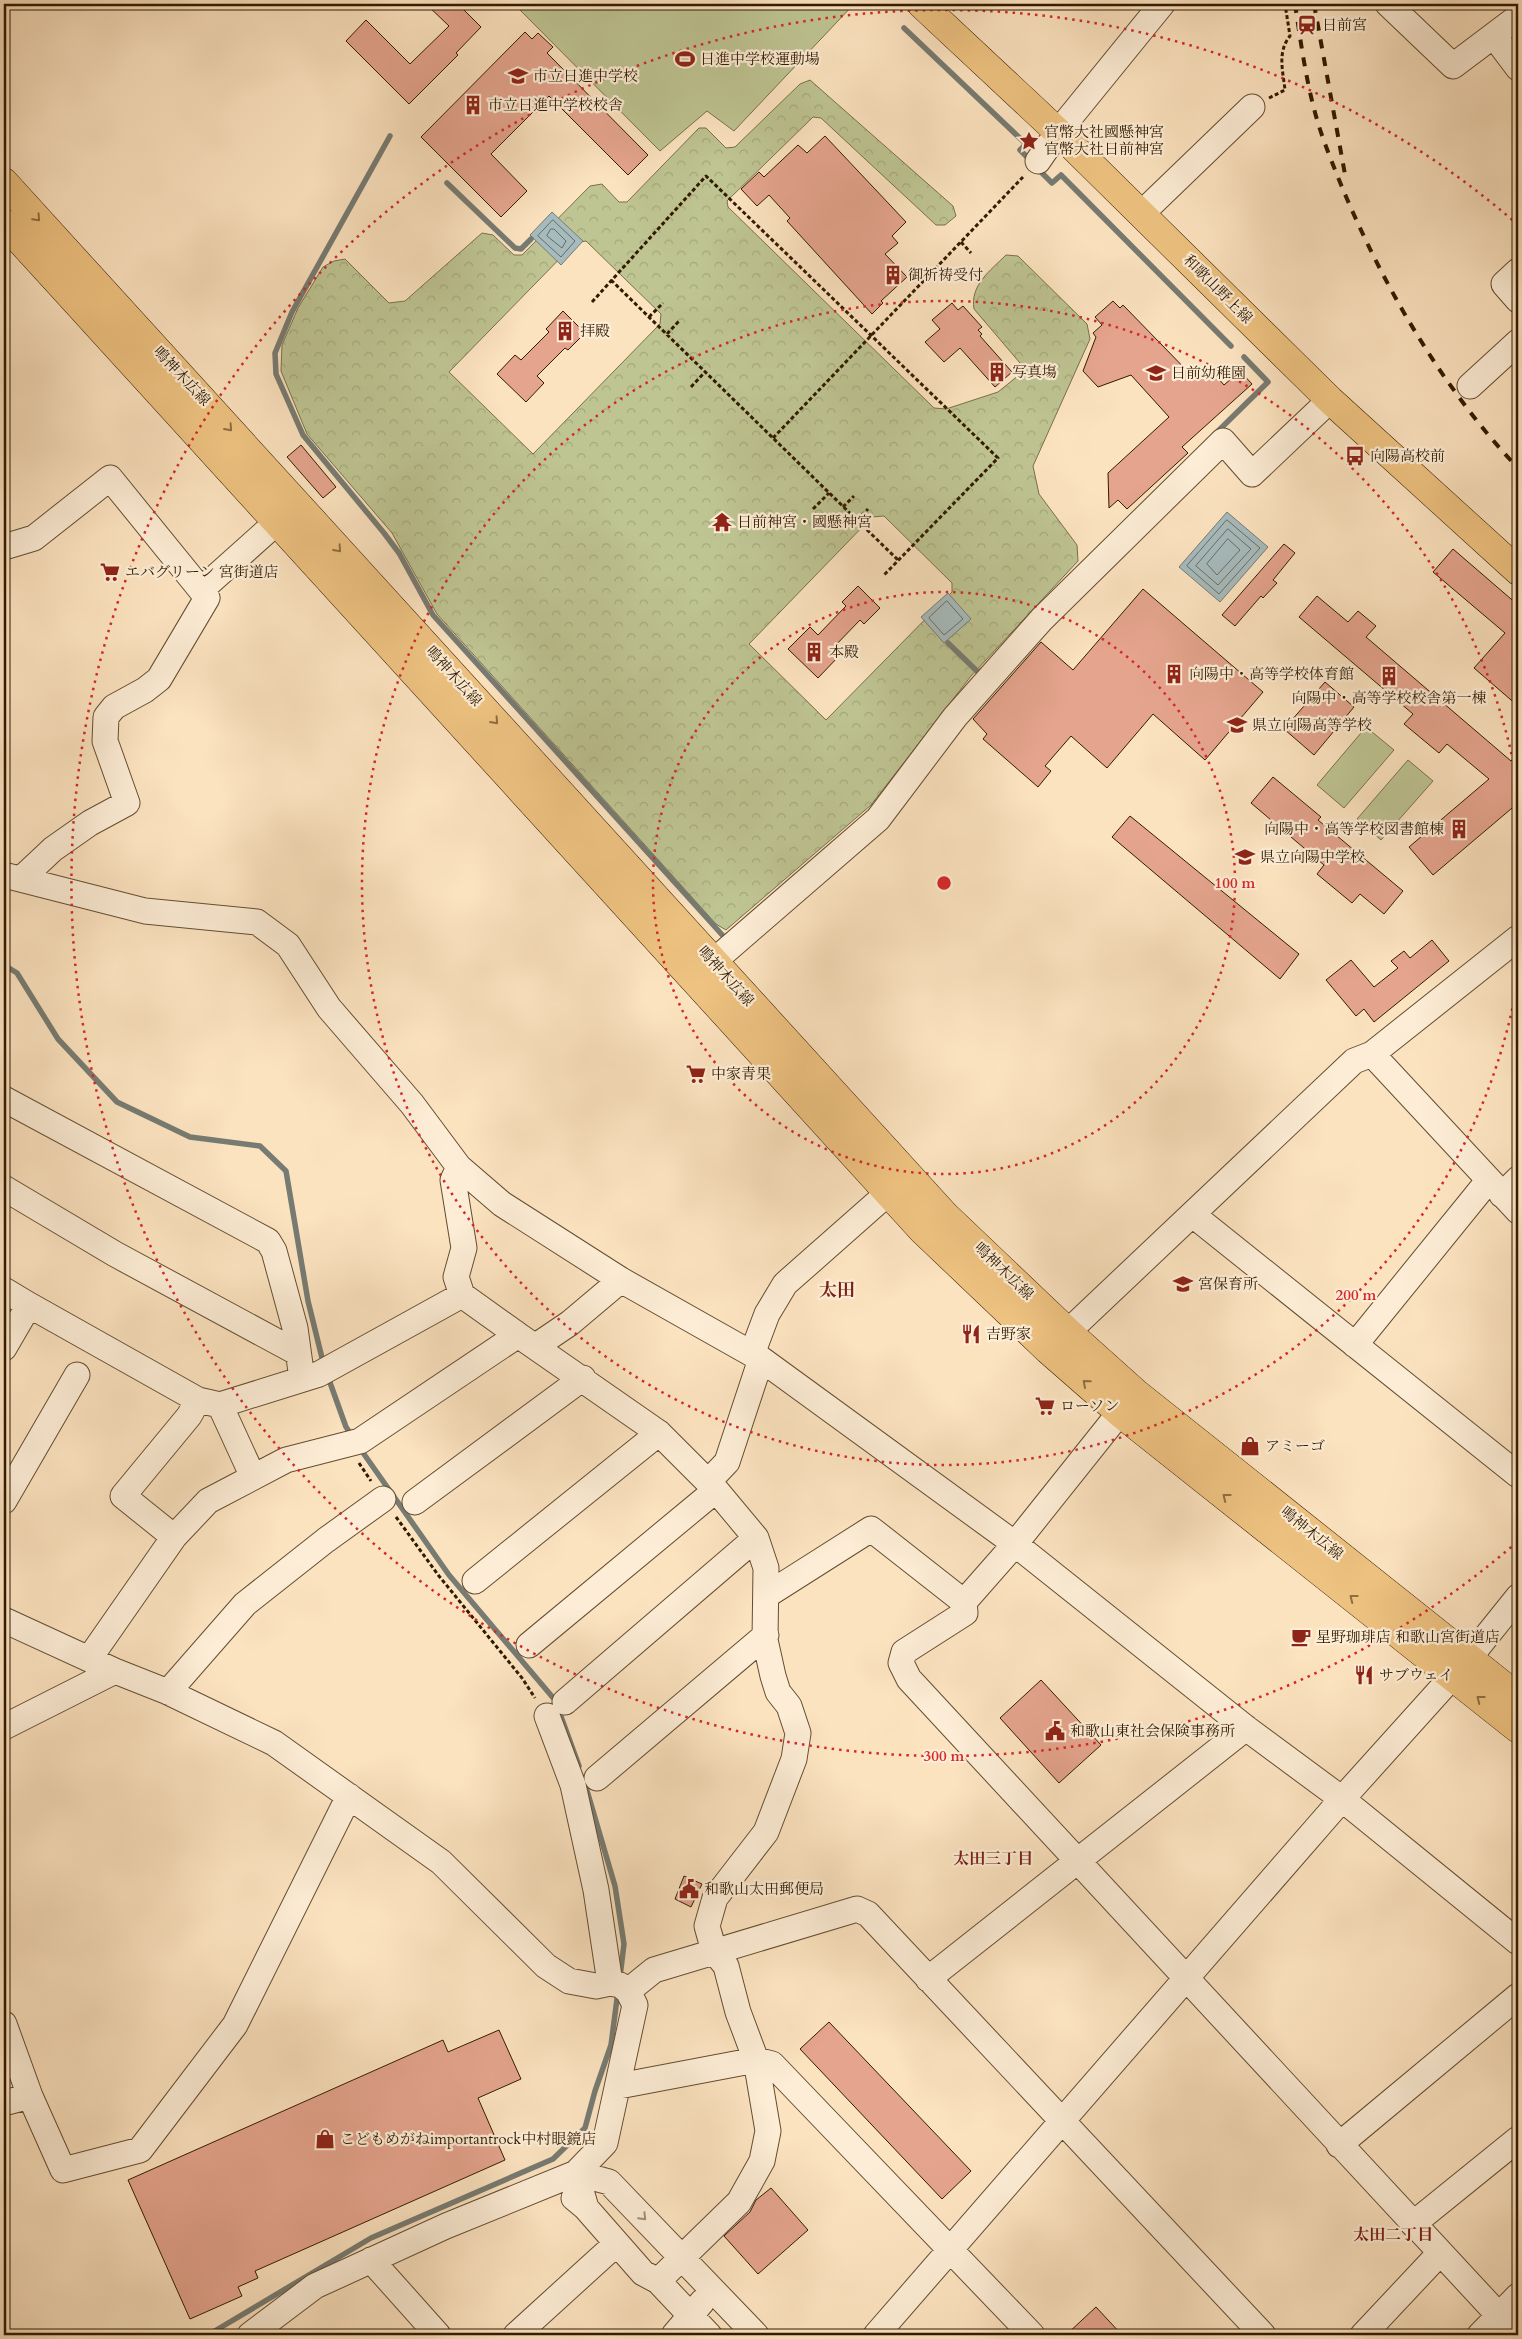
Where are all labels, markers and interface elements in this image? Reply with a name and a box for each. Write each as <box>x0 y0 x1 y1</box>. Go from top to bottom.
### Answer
station icon: 日前宮 <box>1296 14 1318 36</box>
place label: 日前宮 <box>1322 15 1367 35</box>
sports icon: 日進中学校運動場 <box>674 48 696 70</box>
place label: 日進中学校運動場 <box>700 49 820 69</box>
school or university icon: 市立日進中学校 <box>507 65 529 87</box>
place label: 市立日進中学校 <box>533 66 638 86</box>
building icon: 市立日進中学校校舎 <box>462 94 484 116</box>
place label: 市立日進中学校校舎 <box>488 95 623 115</box>
place label: 官幣大社國懸神宮 官幣大社日前神宮 <box>1044 122 1164 159</box>
place icon: 官幣大社國懸神宮 官幣大社日前神宮 <box>1018 130 1040 152</box>
one-way arrow <box>31 213 40 222</box>
street label: 和歌山野上線 <box>1179 250 1257 328</box>
building icon: 御祈祷受付 <box>882 264 904 286</box>
place label: 御祈祷受付 <box>908 265 983 285</box>
building icon: 拝殿 <box>554 320 576 342</box>
place label: 拝殿 <box>580 321 610 341</box>
street label: 鳴神木広線 <box>149 342 215 410</box>
building icon: 写真塲 <box>986 361 1008 383</box>
place label: 写真塲 <box>1012 362 1057 382</box>
school or university icon: 日前幼稚園 <box>1145 362 1167 384</box>
place label: 日前幼稚園 <box>1171 363 1246 383</box>
one-way arrow <box>223 423 232 432</box>
bus stop icon: 向陽高校前 <box>1344 445 1366 467</box>
place label: 向陽高校前 <box>1370 446 1445 466</box>
temple icon: 日前神宮・國懸神宮 <box>711 511 733 533</box>
place label: 日前神宮・國懸神宮 <box>737 512 872 532</box>
one-way arrow <box>333 543 342 552</box>
supermarket icon: エバグリーン 宮街道店 <box>99 561 121 583</box>
place label: エバグリーン 宮街道店 <box>125 562 279 582</box>
street label: 鳴神木広線 <box>421 641 487 711</box>
building icon: 本殿 <box>803 641 825 663</box>
place label: 本殿 <box>829 642 859 662</box>
building icon: 向陽中・高等学校体育館 <box>1163 663 1185 685</box>
place label: 向陽中・高等学校体育館 <box>1189 664 1354 684</box>
building icon: 向陽中・高等学校校舎第一棟 <box>1378 665 1400 687</box>
place label: 向陽中・高等学校校舎第一棟 <box>1291 688 1487 708</box>
school or university icon: 県立向陽高等学校 <box>1226 714 1248 736</box>
one-way arrow <box>489 715 498 724</box>
place label: 県立向陽高等学校 <box>1252 715 1372 735</box>
building icon: 向陽中・高等学校図書館棟 <box>1448 818 1470 840</box>
place label: 向陽中・高等学校図書館棟 <box>1264 819 1444 839</box>
school or university icon: 県立向陽中学校 <box>1234 846 1256 868</box>
place label: 県立向陽中学校 <box>1260 847 1365 867</box>
text: 100 m <box>1215 873 1256 893</box>
centre of rings <box>935 874 953 892</box>
street label: 鳴神木広線 <box>693 941 759 1011</box>
supermarket icon: 中家青果 <box>685 1063 707 1085</box>
place label: 中家青果 <box>711 1064 771 1084</box>
street label: 鳴神木広線 <box>970 1238 1038 1304</box>
school or university icon: 宮保育所 <box>1172 1273 1194 1295</box>
place label: 宮保育所 <box>1198 1274 1258 1294</box>
district label: 太田 <box>819 1278 855 1303</box>
text: 200 m <box>1336 1285 1377 1305</box>
restaurant icon: 吉野家 <box>960 1323 982 1345</box>
place label: 吉野家 <box>986 1324 1031 1344</box>
one-way arrow <box>1083 1380 1092 1389</box>
supermarket icon: ローソン <box>1034 1395 1056 1417</box>
place label: ローソン <box>1060 1396 1119 1416</box>
shop icon: アミーゴ <box>1239 1435 1261 1457</box>
place label: アミーゴ <box>1265 1436 1325 1456</box>
one-way arrow <box>1223 1494 1232 1502</box>
street label: 鳴神木広線 <box>1277 1502 1347 1564</box>
one-way arrow <box>1350 1595 1359 1603</box>
cafe icon: 星野珈琲店 和歌山宮街道店 <box>1290 1626 1312 1648</box>
place label: 星野珈琲店 和歌山宮街道店 <box>1316 1627 1500 1647</box>
restaurant icon: サブウェイ <box>1353 1664 1375 1686</box>
place label: サブウェイ <box>1379 1665 1453 1685</box>
one-way arrow <box>1477 1696 1486 1704</box>
public building icon: 和歌山東社会保険事務所 <box>1044 1720 1066 1742</box>
place label: 和歌山東社会保険事務所 <box>1070 1721 1235 1741</box>
text: 300 m <box>924 1746 965 1766</box>
district label: 太田三丁目 <box>953 1848 1033 1870</box>
public building icon: 和歌山太田郵便局 <box>678 1878 700 1900</box>
place label: 和歌山太田郵便局 <box>704 1879 824 1899</box>
shop icon: こどもめがねimportantrock中村眼鏡店 <box>314 2128 336 2150</box>
place label: こどもめがねimportantrock中村眼鏡店 <box>340 2129 596 2149</box>
one-way arrow <box>638 2211 647 2220</box>
district label: 太田二丁目 <box>1353 2224 1433 2246</box>

